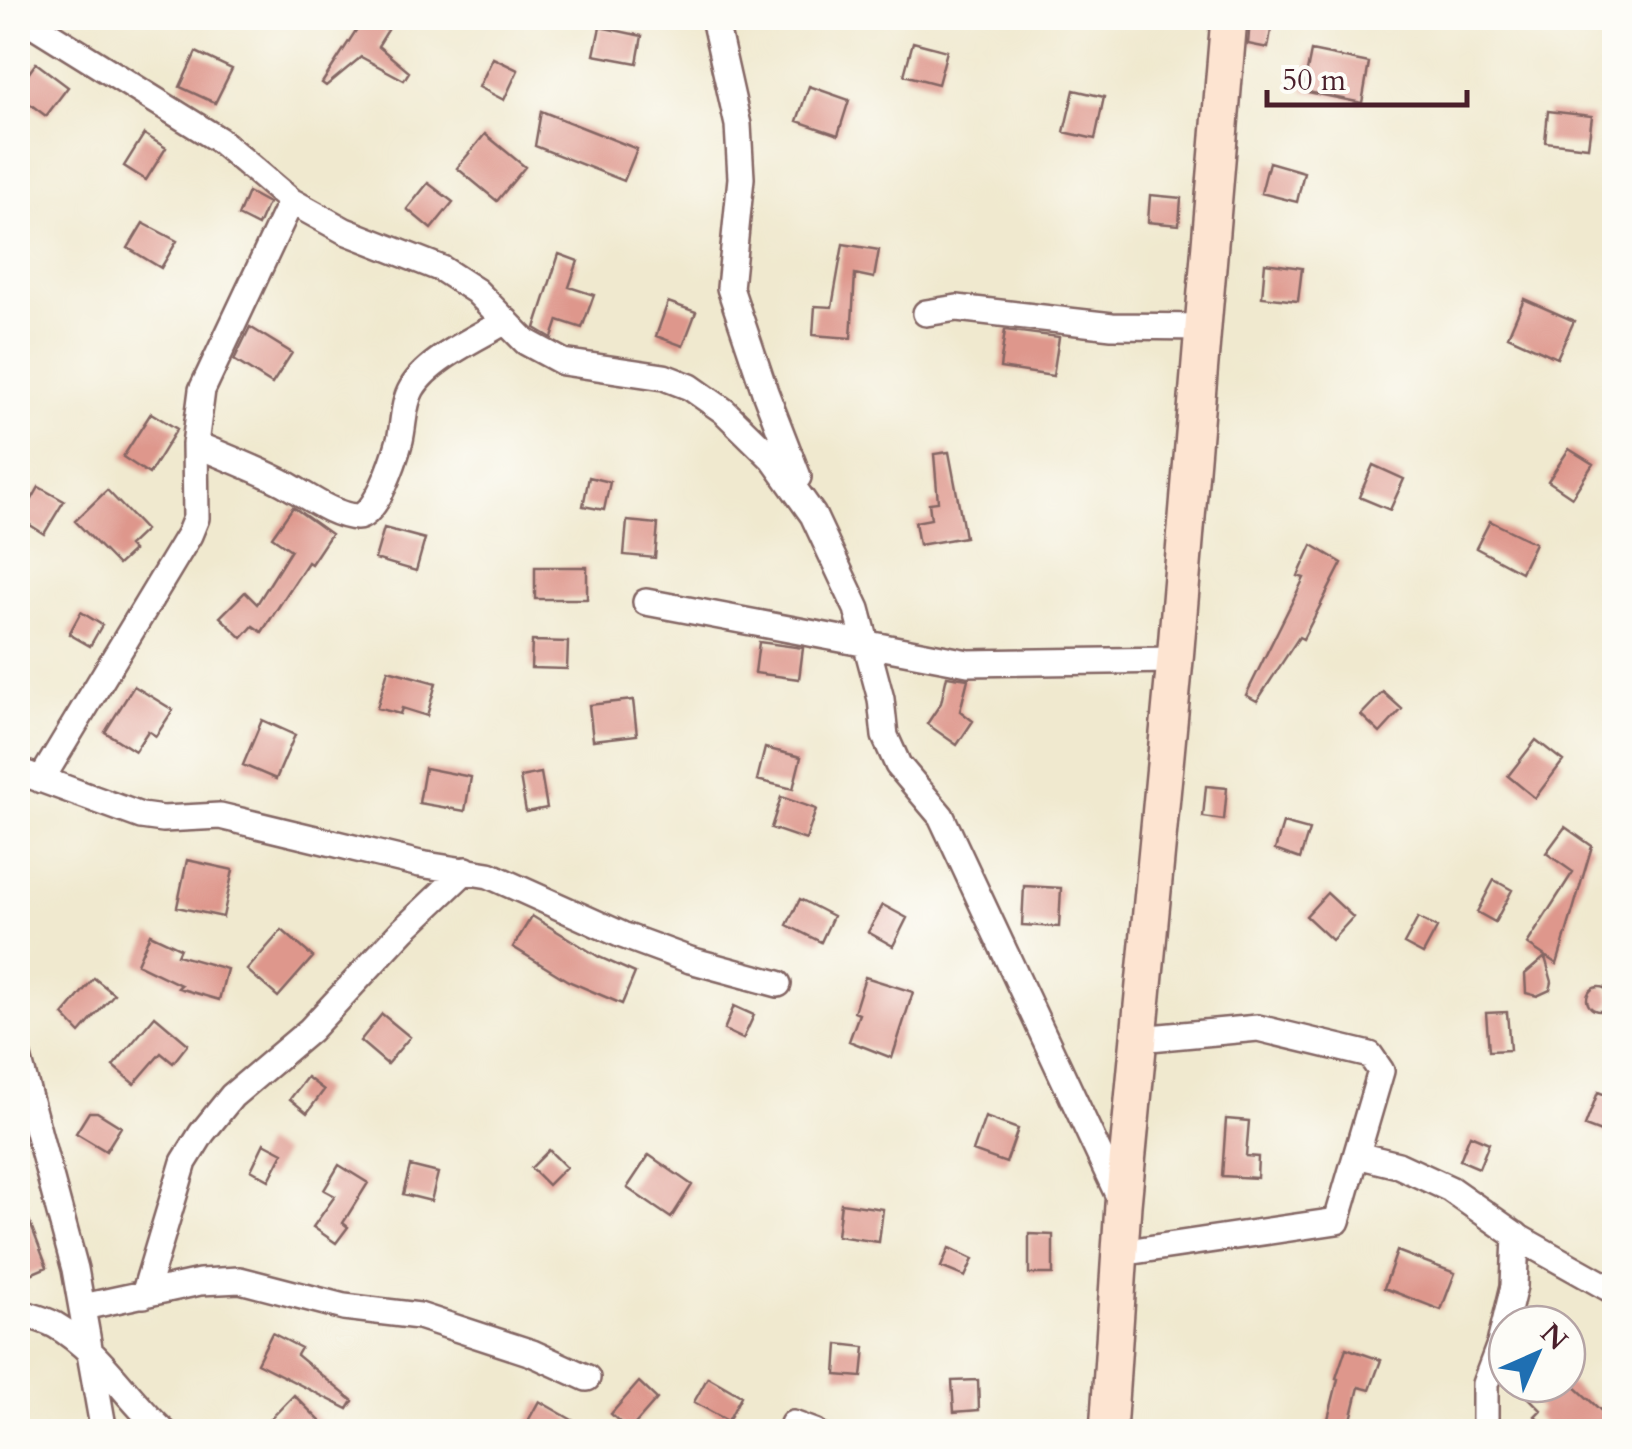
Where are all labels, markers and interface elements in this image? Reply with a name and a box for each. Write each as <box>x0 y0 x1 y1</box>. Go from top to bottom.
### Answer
scale bar <box>1267 45 1467 107</box>
text: 50 m <box>1282 60 1347 101</box>
north arrow <box>1487 1304 1587 1404</box>
text: N <box>1532 1315 1576 1359</box>

